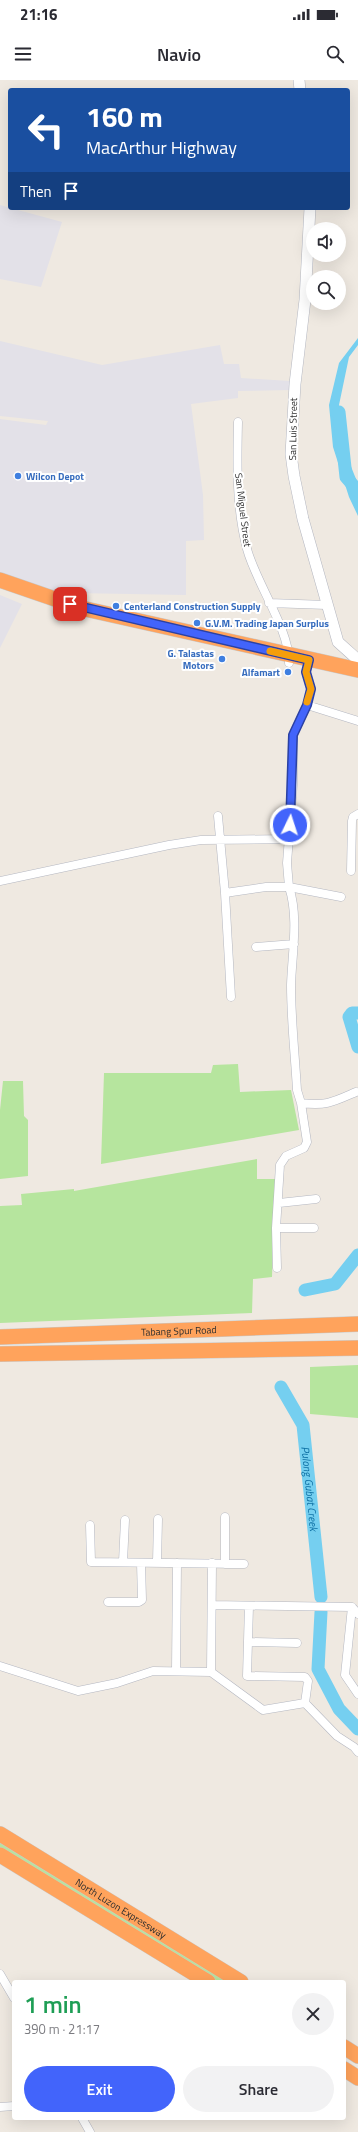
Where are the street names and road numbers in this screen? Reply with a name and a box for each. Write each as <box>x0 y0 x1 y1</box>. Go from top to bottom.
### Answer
street label: San Luis Street <box>285 397 301 461</box>
street label: San Miguel Street <box>231 472 255 548</box>
street label: Tabang Spur Road <box>141 1322 217 1339</box>
street label: North Luzon Expressway <box>73 1875 170 1942</box>

